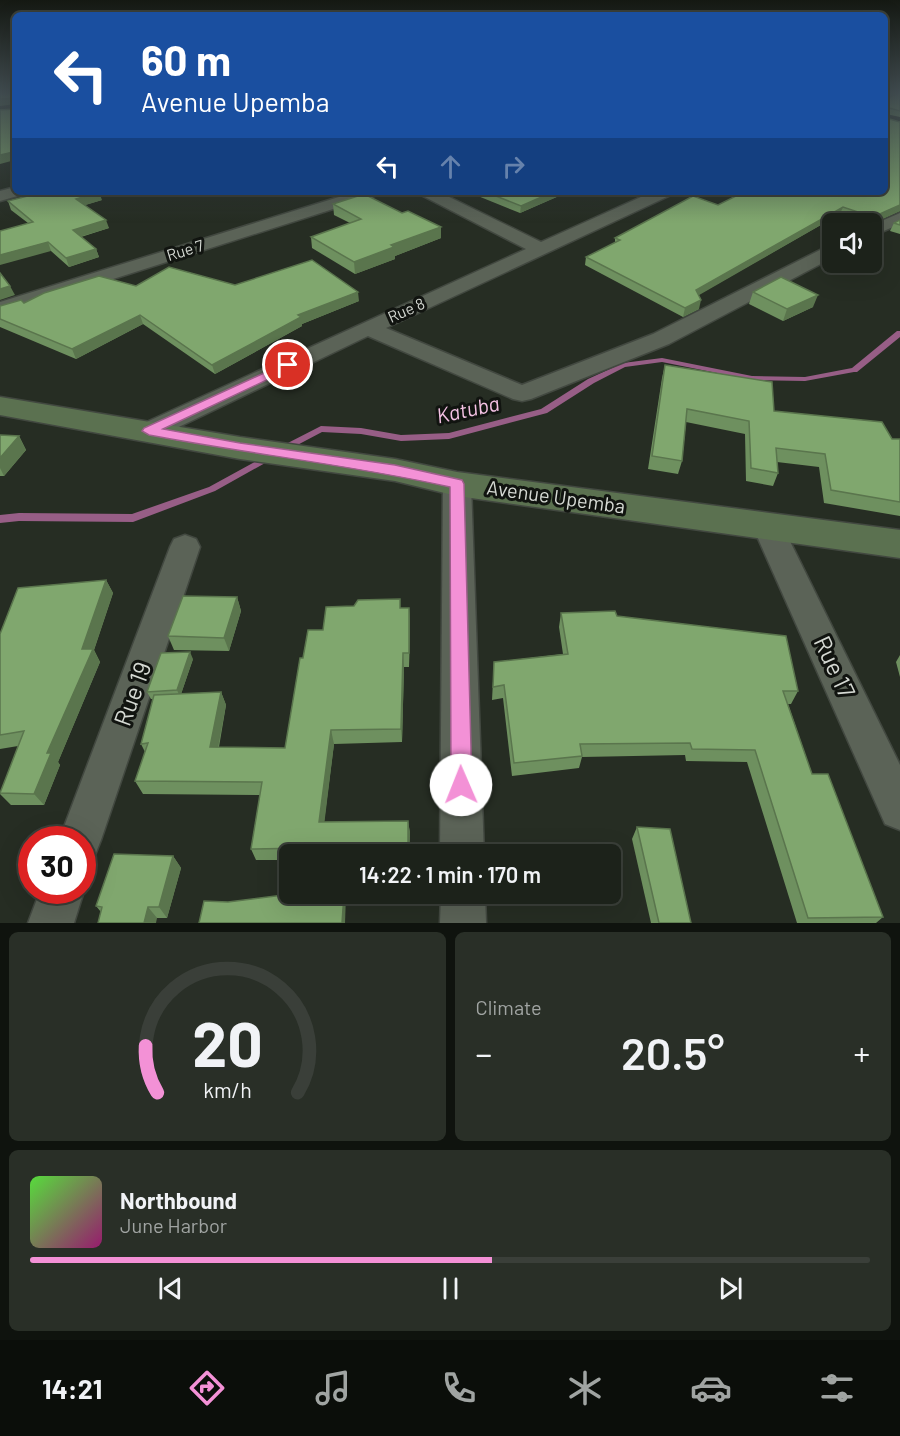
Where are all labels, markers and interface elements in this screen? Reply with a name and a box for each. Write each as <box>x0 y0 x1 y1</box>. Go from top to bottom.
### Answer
text: 60 m <box>141 34 231 84</box>
icon: left <box>42 36 120 114</box>
text: Avenue Upemba <box>141 85 330 117</box>
icon: left <box>371 150 404 183</box>
icon: ahead <box>434 150 467 183</box>
icon: right <box>497 150 530 183</box>
map controls <box>822 213 882 273</box>
button: sound <box>822 213 882 273</box>
street label: Rue 7 <box>164 235 206 264</box>
street label: Rue 8 <box>384 293 427 326</box>
pin <box>262 339 313 390</box>
icon: arrive <box>271 348 304 381</box>
water label: Katuba <box>434 390 502 427</box>
street label: Avenue Upemba <box>485 474 627 518</box>
street label: Rue 17 <box>809 631 862 702</box>
street label: Rue 19 <box>107 657 157 729</box>
position arrow <box>429 753 493 817</box>
speed limit sign: 30 <box>18 826 96 904</box>
text: 14:22 · 1 min · 170 m <box>359 861 541 887</box>
text: Climate <box>476 995 542 1019</box>
text: 20 <box>192 1005 263 1079</box>
text: 20.5° <box>621 1025 725 1079</box>
text: − <box>476 1033 492 1073</box>
text: + <box>853 1033 870 1073</box>
text: km/h <box>203 1078 252 1103</box>
text: Northbound <box>120 1187 237 1213</box>
text: June Harbor <box>120 1213 227 1237</box>
icon: previous <box>154 1272 187 1305</box>
icon: pause <box>434 1272 467 1305</box>
icon: next <box>714 1272 747 1305</box>
icon: directions <box>186 1367 228 1409</box>
icon: music <box>312 1367 354 1409</box>
icon: phone <box>438 1367 480 1409</box>
icon: climate <box>564 1367 606 1409</box>
icon: car <box>690 1367 732 1409</box>
icon: filters <box>816 1367 858 1409</box>
text: 14:21 <box>42 1372 102 1404</box>

